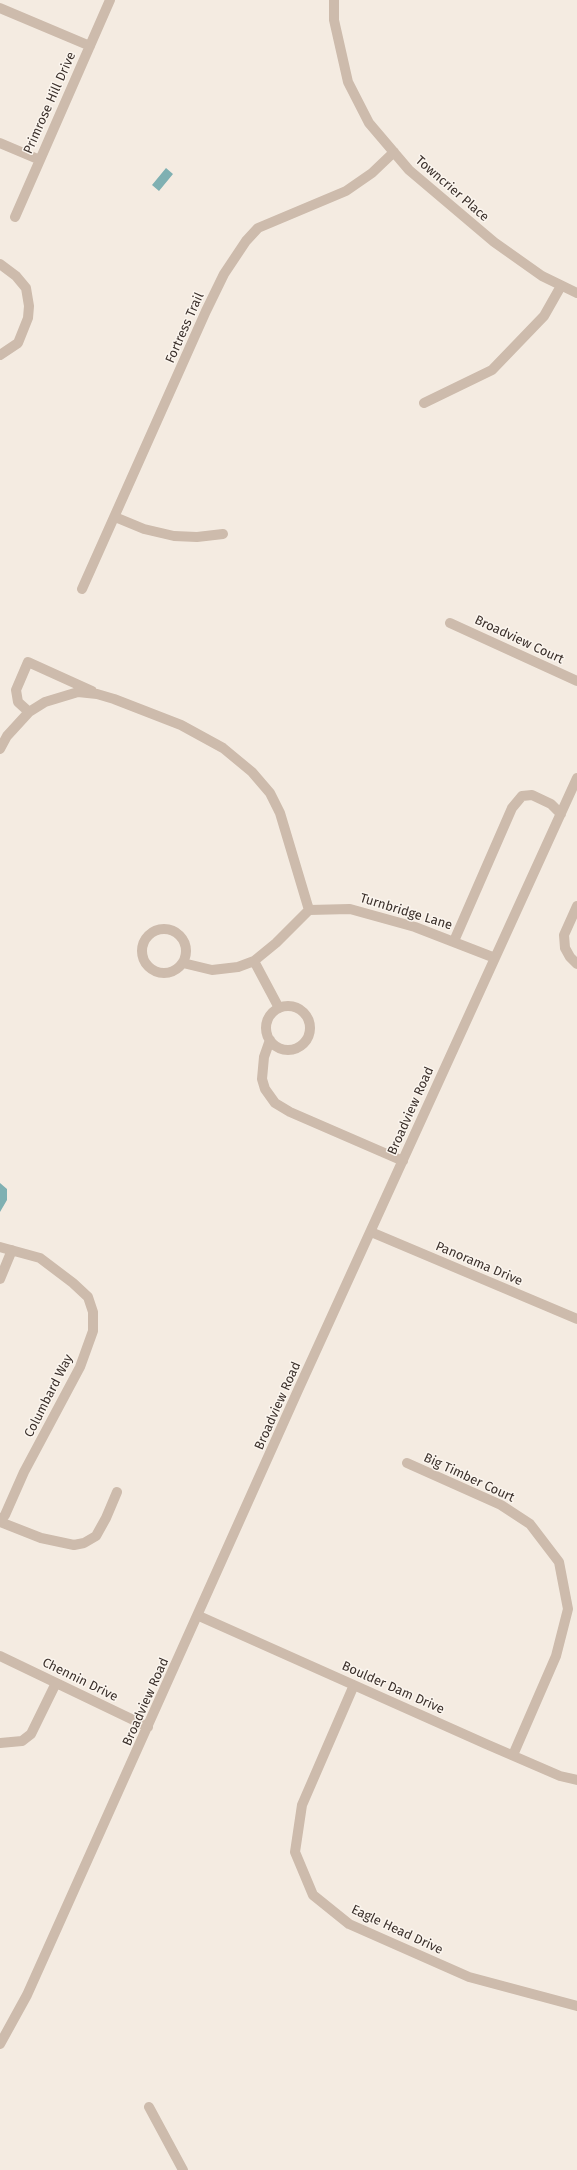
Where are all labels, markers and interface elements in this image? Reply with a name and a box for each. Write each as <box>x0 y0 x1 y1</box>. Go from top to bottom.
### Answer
street label: Primrose Hill Drive <box>21 50 79 156</box>
street label: Towncrier Place <box>412 153 492 225</box>
street label: Fortress Trail <box>162 290 208 366</box>
street label: Broadview Court <box>472 613 566 667</box>
street label: Turnbridge Lane <box>358 891 454 933</box>
street label: Broadview Road <box>385 1065 437 1157</box>
street label: Panorama Drive <box>433 1239 525 1289</box>
street label: Columbard Way <box>21 1352 77 1440</box>
street label: Broadview Road <box>252 1360 304 1452</box>
street label: Big Timber Court <box>421 1450 517 1506</box>
street label: Chennin Drive <box>40 1655 120 1705</box>
street label: Broadview Road <box>120 1656 172 1748</box>
street label: Boulder Dam Drive <box>339 1658 447 1718</box>
street label: Eagle Head Drive <box>349 1902 445 1958</box>

